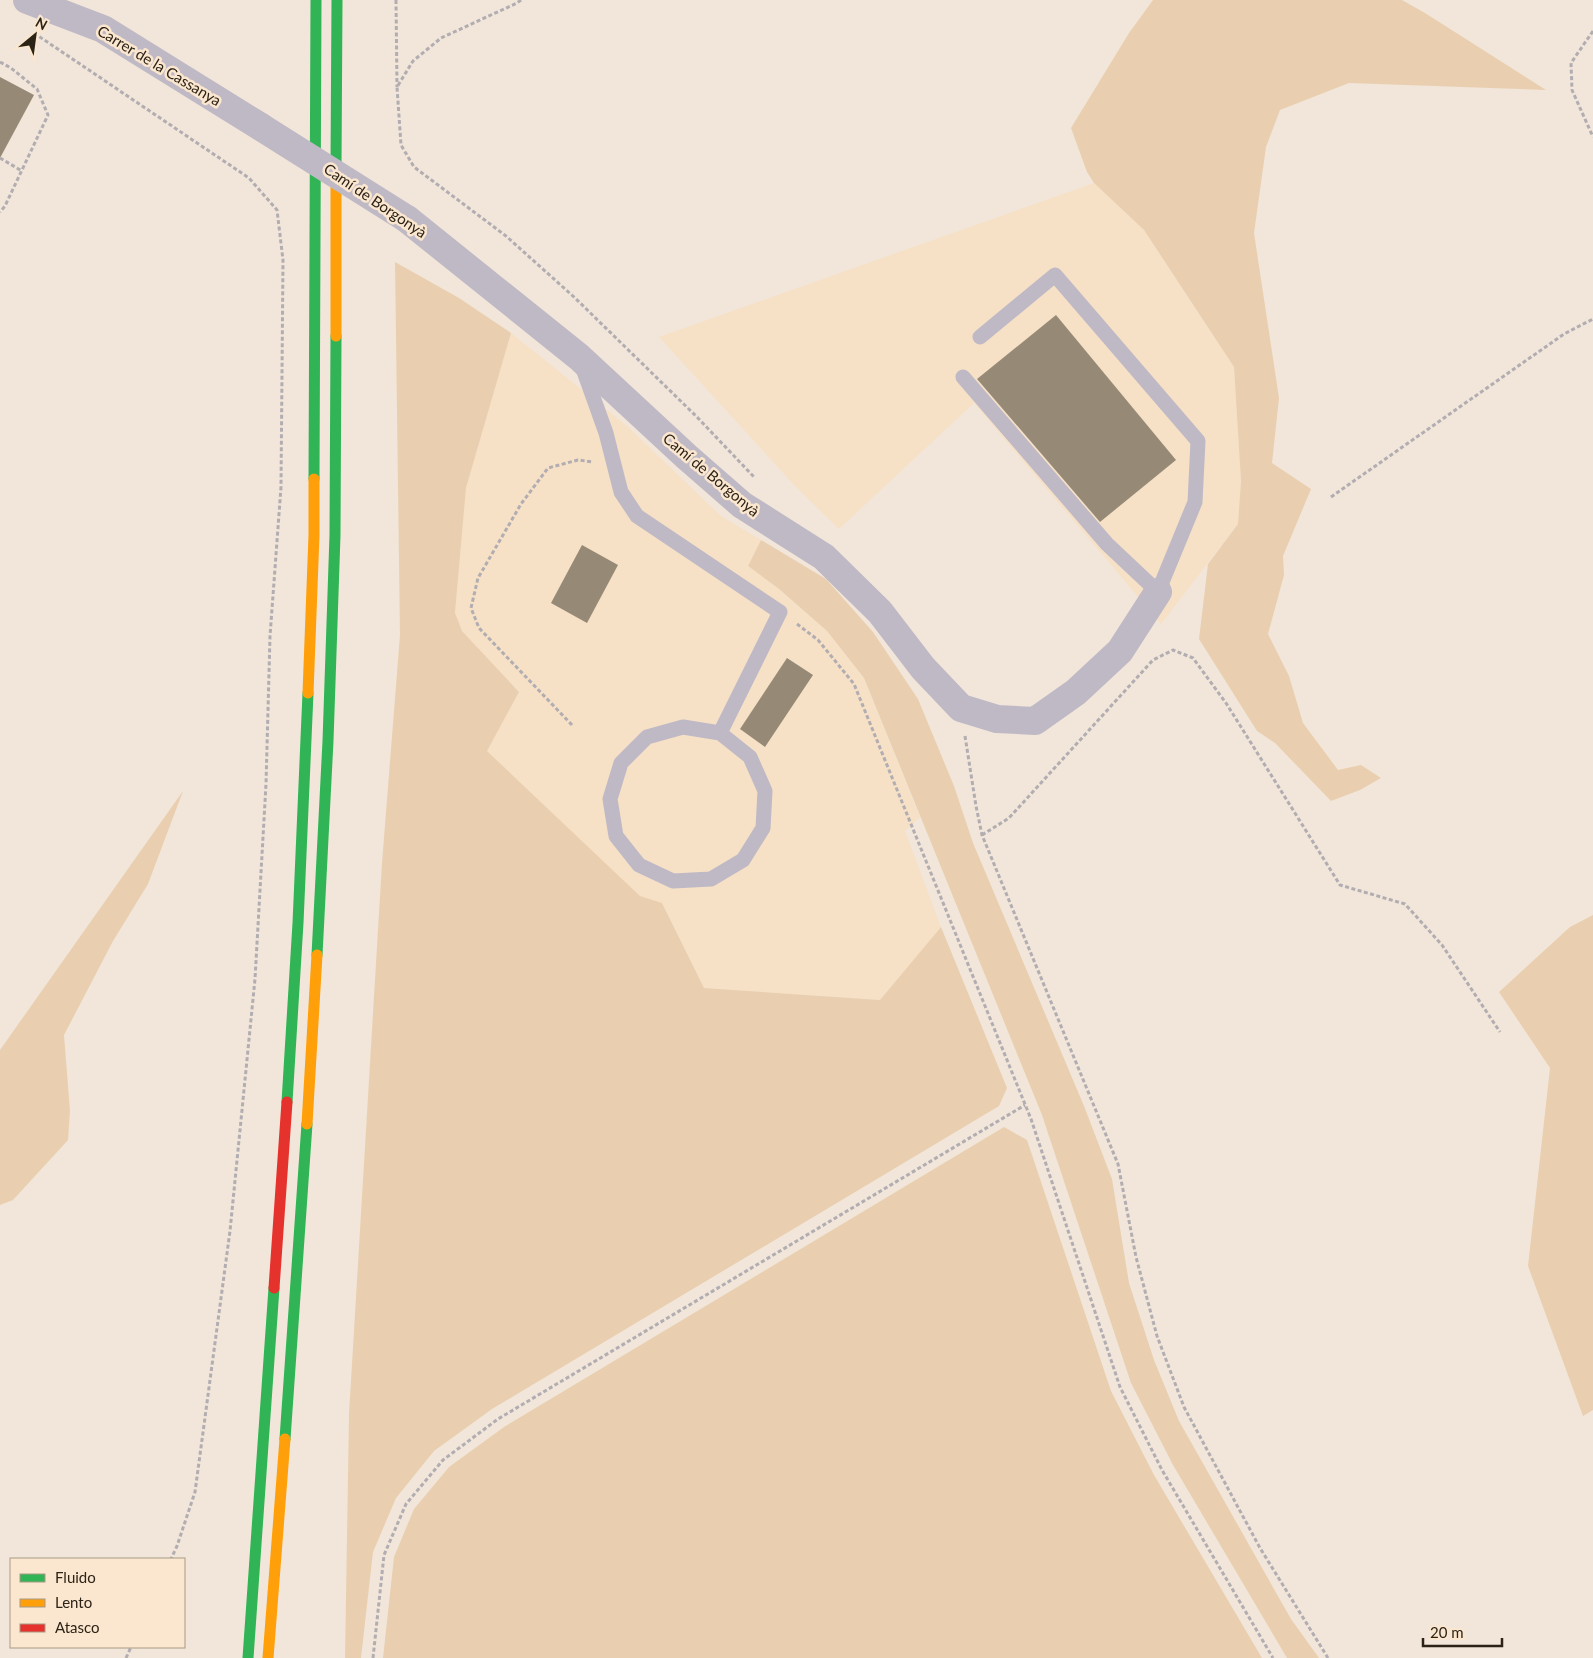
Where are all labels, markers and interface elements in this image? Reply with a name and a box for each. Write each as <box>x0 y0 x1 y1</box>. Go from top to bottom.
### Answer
north arrow <box>10 10 60 60</box>
text: N <box>33 13 50 33</box>
street label: Carrer de la Cassanya <box>94 21 225 109</box>
street label: Camí de Borgonyà <box>321 159 430 241</box>
street label: Camí de Borgonyà <box>660 429 763 520</box>
legend <box>10 1558 185 1648</box>
text: Fluido <box>55 1568 96 1586</box>
text: Lento <box>55 1593 92 1611</box>
scale bar <box>1423 1616 1502 1648</box>
text: Atasco <box>55 1618 100 1636</box>
text: 20 m <box>1430 1623 1464 1641</box>

